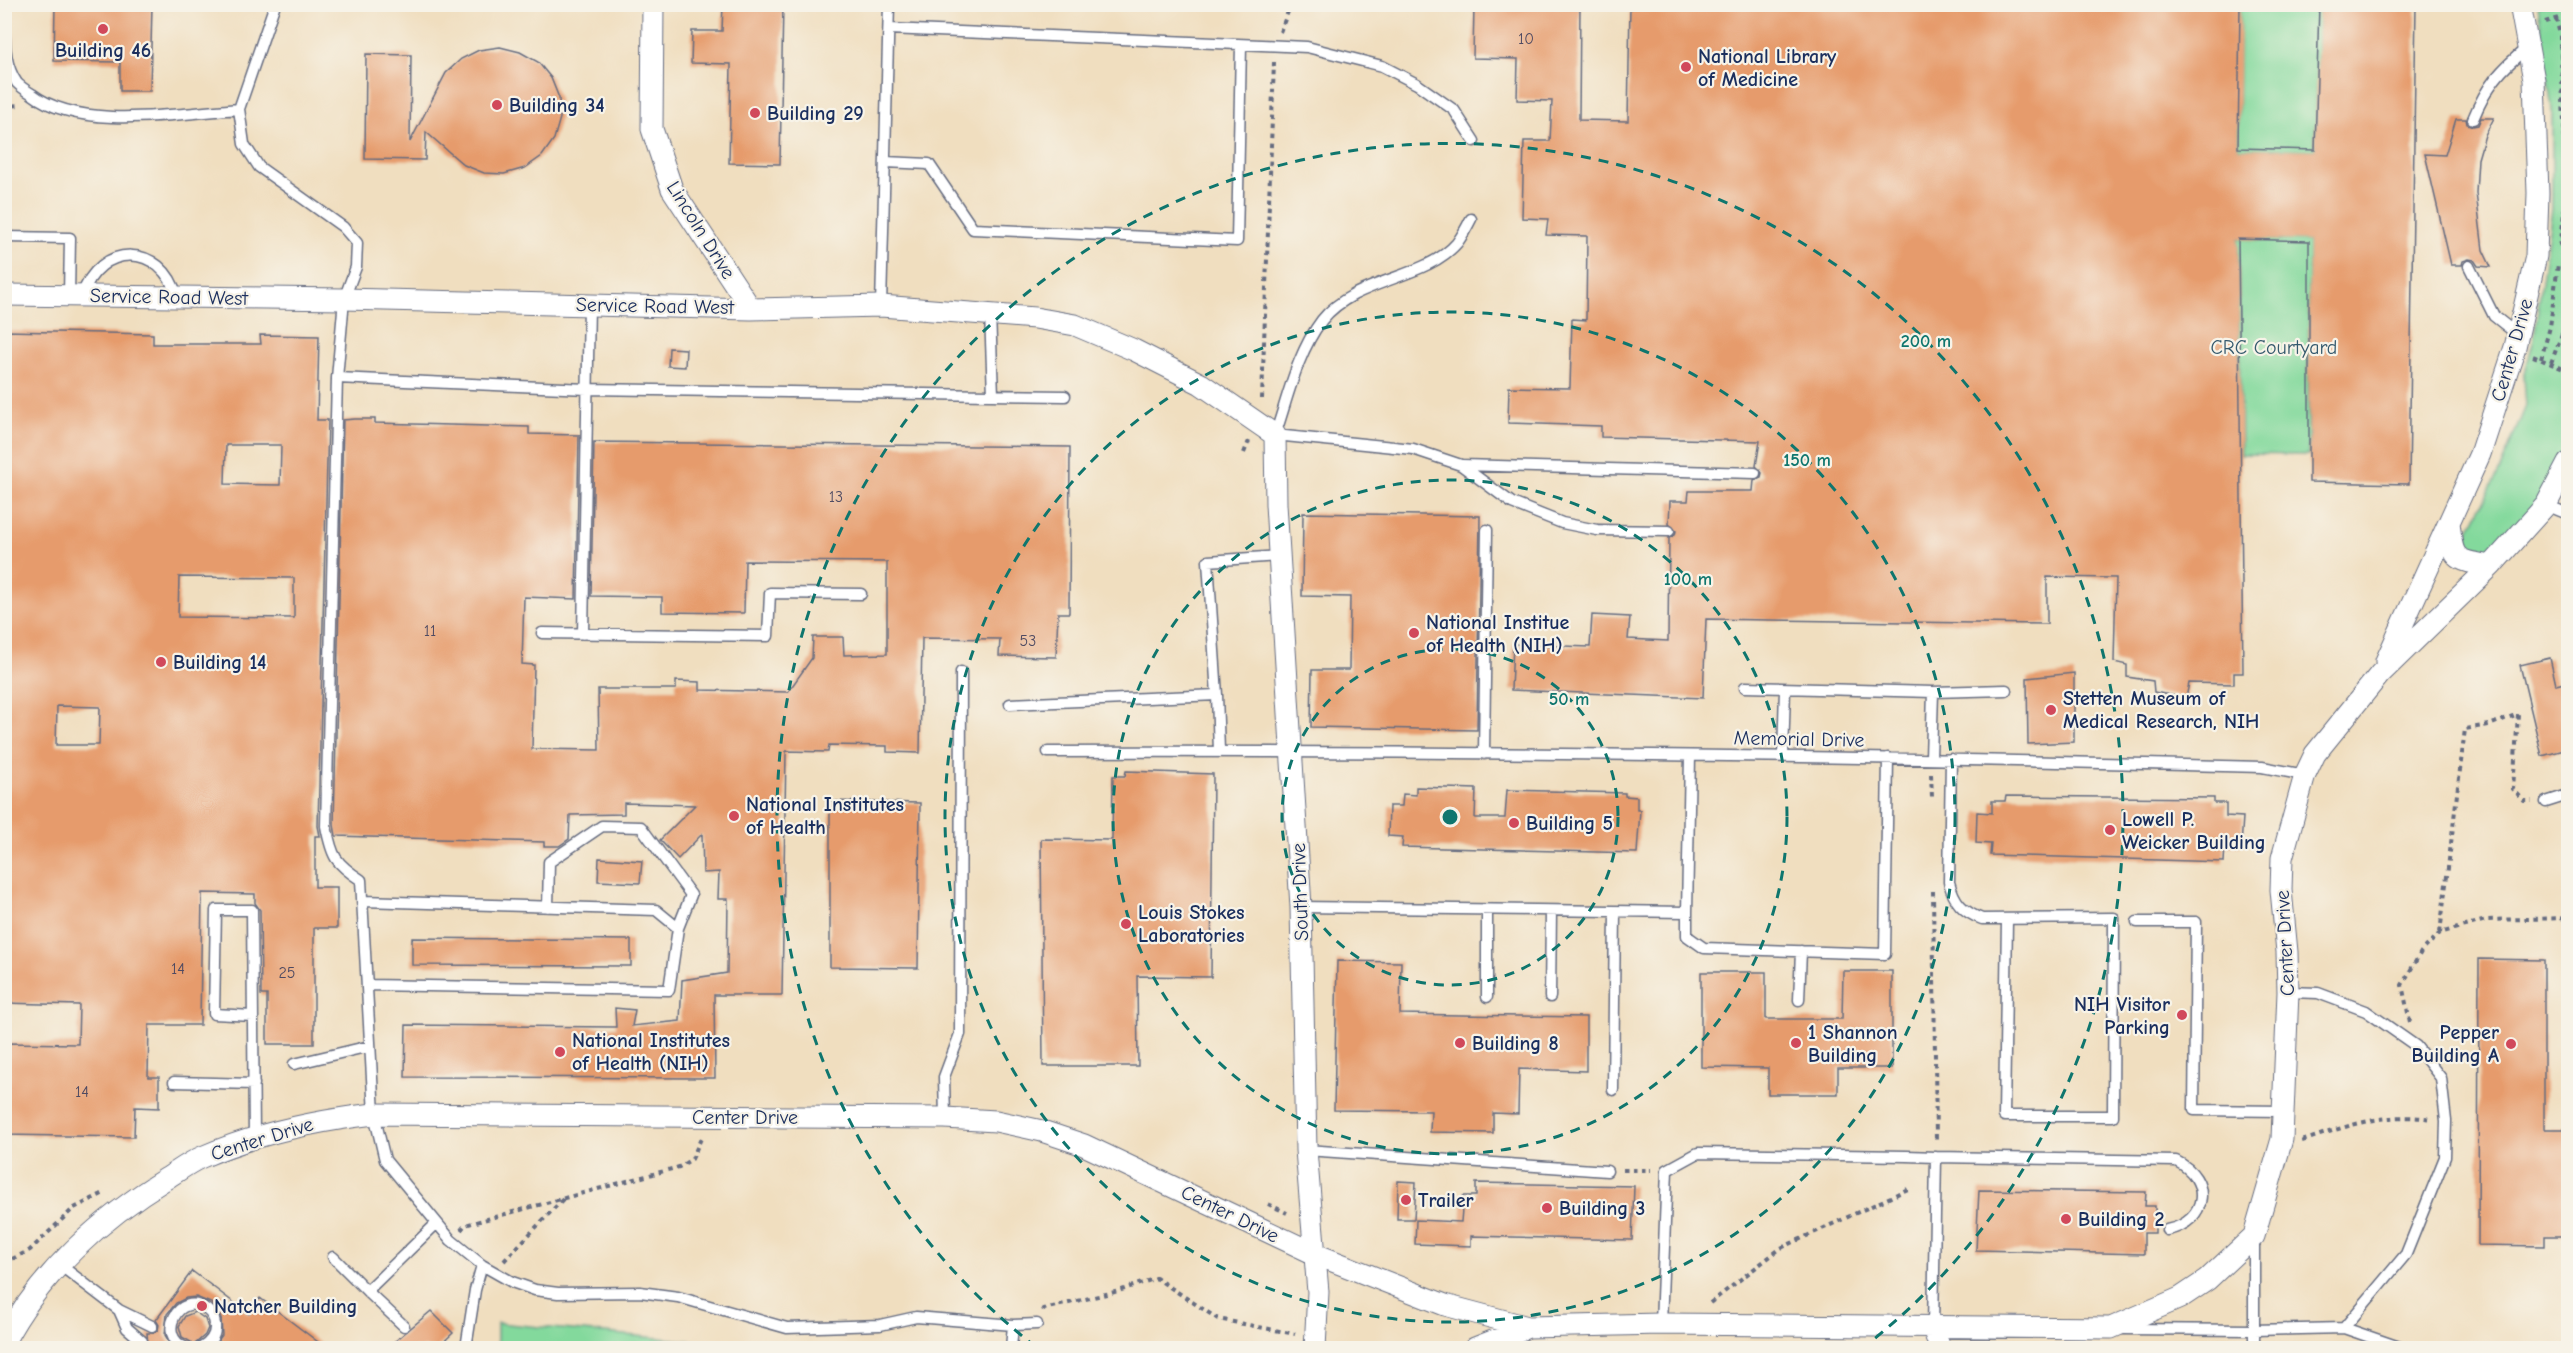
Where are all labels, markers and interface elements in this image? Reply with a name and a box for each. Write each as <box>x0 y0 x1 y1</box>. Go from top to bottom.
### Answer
marker: Building 46 <box>96 22 110 36</box>
house number: 10 <box>1518 30 1534 48</box>
place label: Building 46 <box>55 39 151 62</box>
place label: National Library of Medicine <box>1698 45 1837 91</box>
marker: National Library of Medicine <box>1679 60 1693 74</box>
place label: Building 34 <box>509 94 605 117</box>
marker: Building 34 <box>490 98 504 112</box>
place label: Building 29 <box>767 102 864 125</box>
marker: Building 29 <box>748 106 762 120</box>
street label: Lincoln Drive <box>662 177 740 283</box>
street label: Service Road West <box>90 284 250 310</box>
street label: Service Road West <box>576 293 736 319</box>
street label: Center Drive <box>2486 296 2538 404</box>
text: 200 m <box>1901 331 1951 352</box>
park label: CRC Courtyard <box>2211 336 2337 359</box>
text: 150 m <box>1783 450 1831 471</box>
house number: 13 <box>829 488 843 506</box>
text: 100 m <box>1664 569 1712 590</box>
place label: National Institue of Health (NIH) <box>1426 611 1570 657</box>
house number: 11 <box>424 622 436 640</box>
marker: National Institue of Health (NIH) <box>1407 626 1421 640</box>
house number: 53 <box>1020 632 1036 650</box>
place label: Building 14 <box>173 651 266 674</box>
marker: Building 14 <box>154 655 168 669</box>
place label: Stetten Museum of Medical Research, NIH <box>2063 687 2259 733</box>
text: 50 m <box>1549 689 1589 710</box>
marker: Stetten Museum of Medical Research, NIH <box>2044 703 2058 717</box>
street label: Memorial Drive <box>1733 726 1865 752</box>
place label: National Institutes of Health <box>746 793 904 839</box>
centre of rings <box>1440 807 1460 827</box>
place label: Lowell P. Weicker Building <box>2122 808 2266 854</box>
marker: National Institutes of Health <box>727 809 741 823</box>
place label: Building 5 <box>1526 812 1613 835</box>
marker: Building 5 <box>1507 816 1521 830</box>
marker: Lowell P. Weicker Building <box>2103 823 2117 837</box>
street label: South Drive <box>1287 843 1313 941</box>
street label: Center Drive <box>2271 889 2299 997</box>
place label: Louis Stokes Laboratories <box>1138 901 1245 947</box>
marker: Louis Stokes Laboratories <box>1119 917 1133 931</box>
house number: 14 <box>171 960 185 978</box>
house number: 25 <box>278 964 296 982</box>
place label: NIH Visitor Parking <box>2074 993 2170 1039</box>
marker: NIH Visitor Parking <box>2175 1008 2189 1022</box>
place label: 1 Shannon Building <box>1808 1021 1898 1067</box>
place label: Pepper Building A <box>2412 1021 2499 1067</box>
place label: National Institutes of Health (NIH) <box>572 1029 730 1075</box>
place label: Building 8 <box>1472 1032 1559 1055</box>
marker: Building 8 <box>1453 1036 1467 1050</box>
marker: 1 Shannon Building <box>1789 1036 1803 1050</box>
marker: Pepper Building A <box>2504 1037 2518 1051</box>
marker: National Institutes of Health (NIH) <box>553 1045 567 1059</box>
house number: 14 <box>75 1083 89 1101</box>
street label: Center Drive <box>692 1106 798 1129</box>
street label: Center Drive <box>208 1112 316 1166</box>
street label: Center Drive <box>1177 1180 1283 1248</box>
place label: Trailer <box>1418 1189 1474 1212</box>
marker: Trailer <box>1399 1193 1413 1207</box>
place label: Building 3 <box>1559 1197 1645 1220</box>
marker: Building 3 <box>1540 1201 1554 1215</box>
place label: Building 2 <box>2078 1208 2164 1231</box>
marker: Building 2 <box>2059 1212 2073 1226</box>
place label: Natcher Building <box>214 1295 358 1318</box>
marker: Natcher Building <box>195 1299 209 1313</box>

